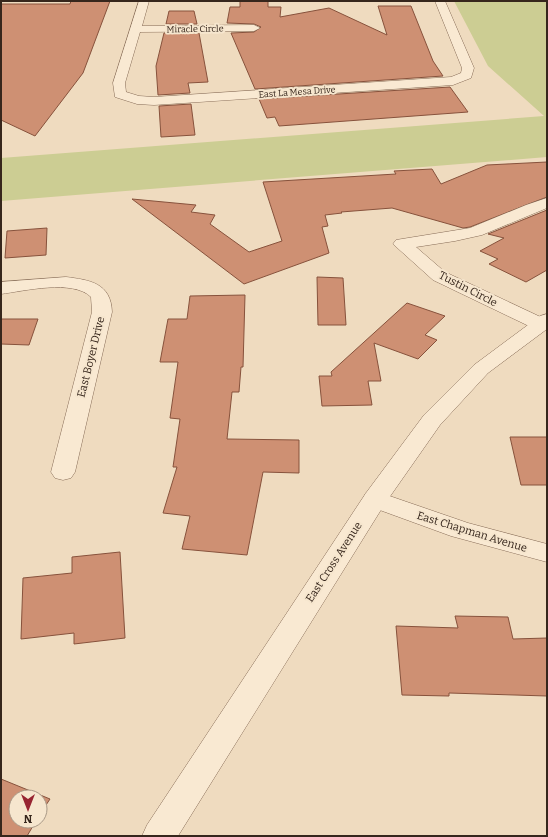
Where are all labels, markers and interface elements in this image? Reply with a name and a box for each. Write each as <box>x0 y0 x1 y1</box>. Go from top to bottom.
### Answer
street label: Miracle Circle <box>166 24 224 34</box>
street label: East La Mesa Drive <box>258 84 336 100</box>
street label: Tustin Circle <box>437 269 499 309</box>
street label: East Boyer Drive <box>75 315 107 399</box>
street label: East Chapman Avenue <box>415 509 529 555</box>
street label: East Cross Avenue <box>303 519 365 605</box>
north arrow <box>8 789 48 829</box>
text: N <box>23 812 32 825</box>

